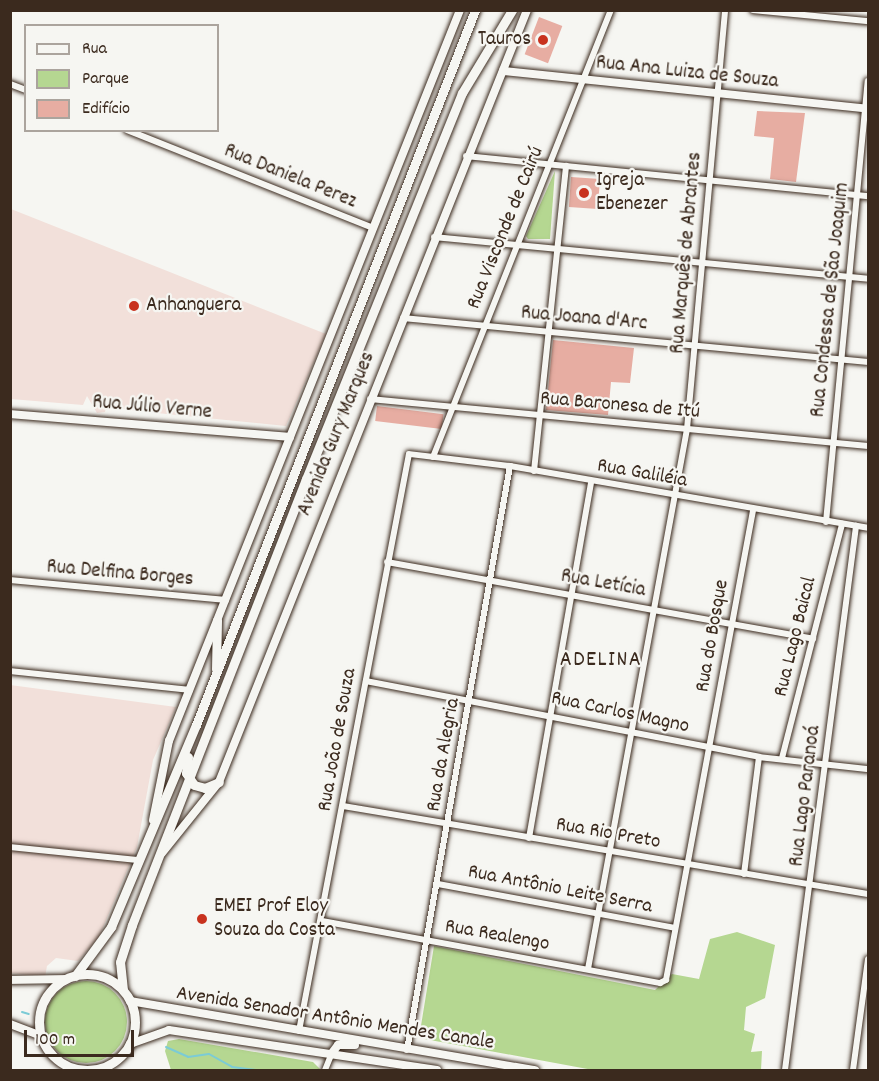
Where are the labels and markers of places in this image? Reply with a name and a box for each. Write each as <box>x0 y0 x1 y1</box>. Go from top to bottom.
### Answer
place label: Tauros <box>478 27 531 53</box>
marker: Tauros <box>536 33 550 47</box>
place label: Igreja Ebenezer <box>596 168 668 218</box>
marker: Igreja Ebenezer <box>577 186 591 200</box>
place label: Anhanguera <box>146 293 241 319</box>
marker: Anhanguera <box>127 299 141 313</box>
place label: EMEI Prof Eloy Souza da Costa <box>214 894 335 944</box>
marker: EMEI Prof Eloy Souza da Costa <box>195 912 209 926</box>

